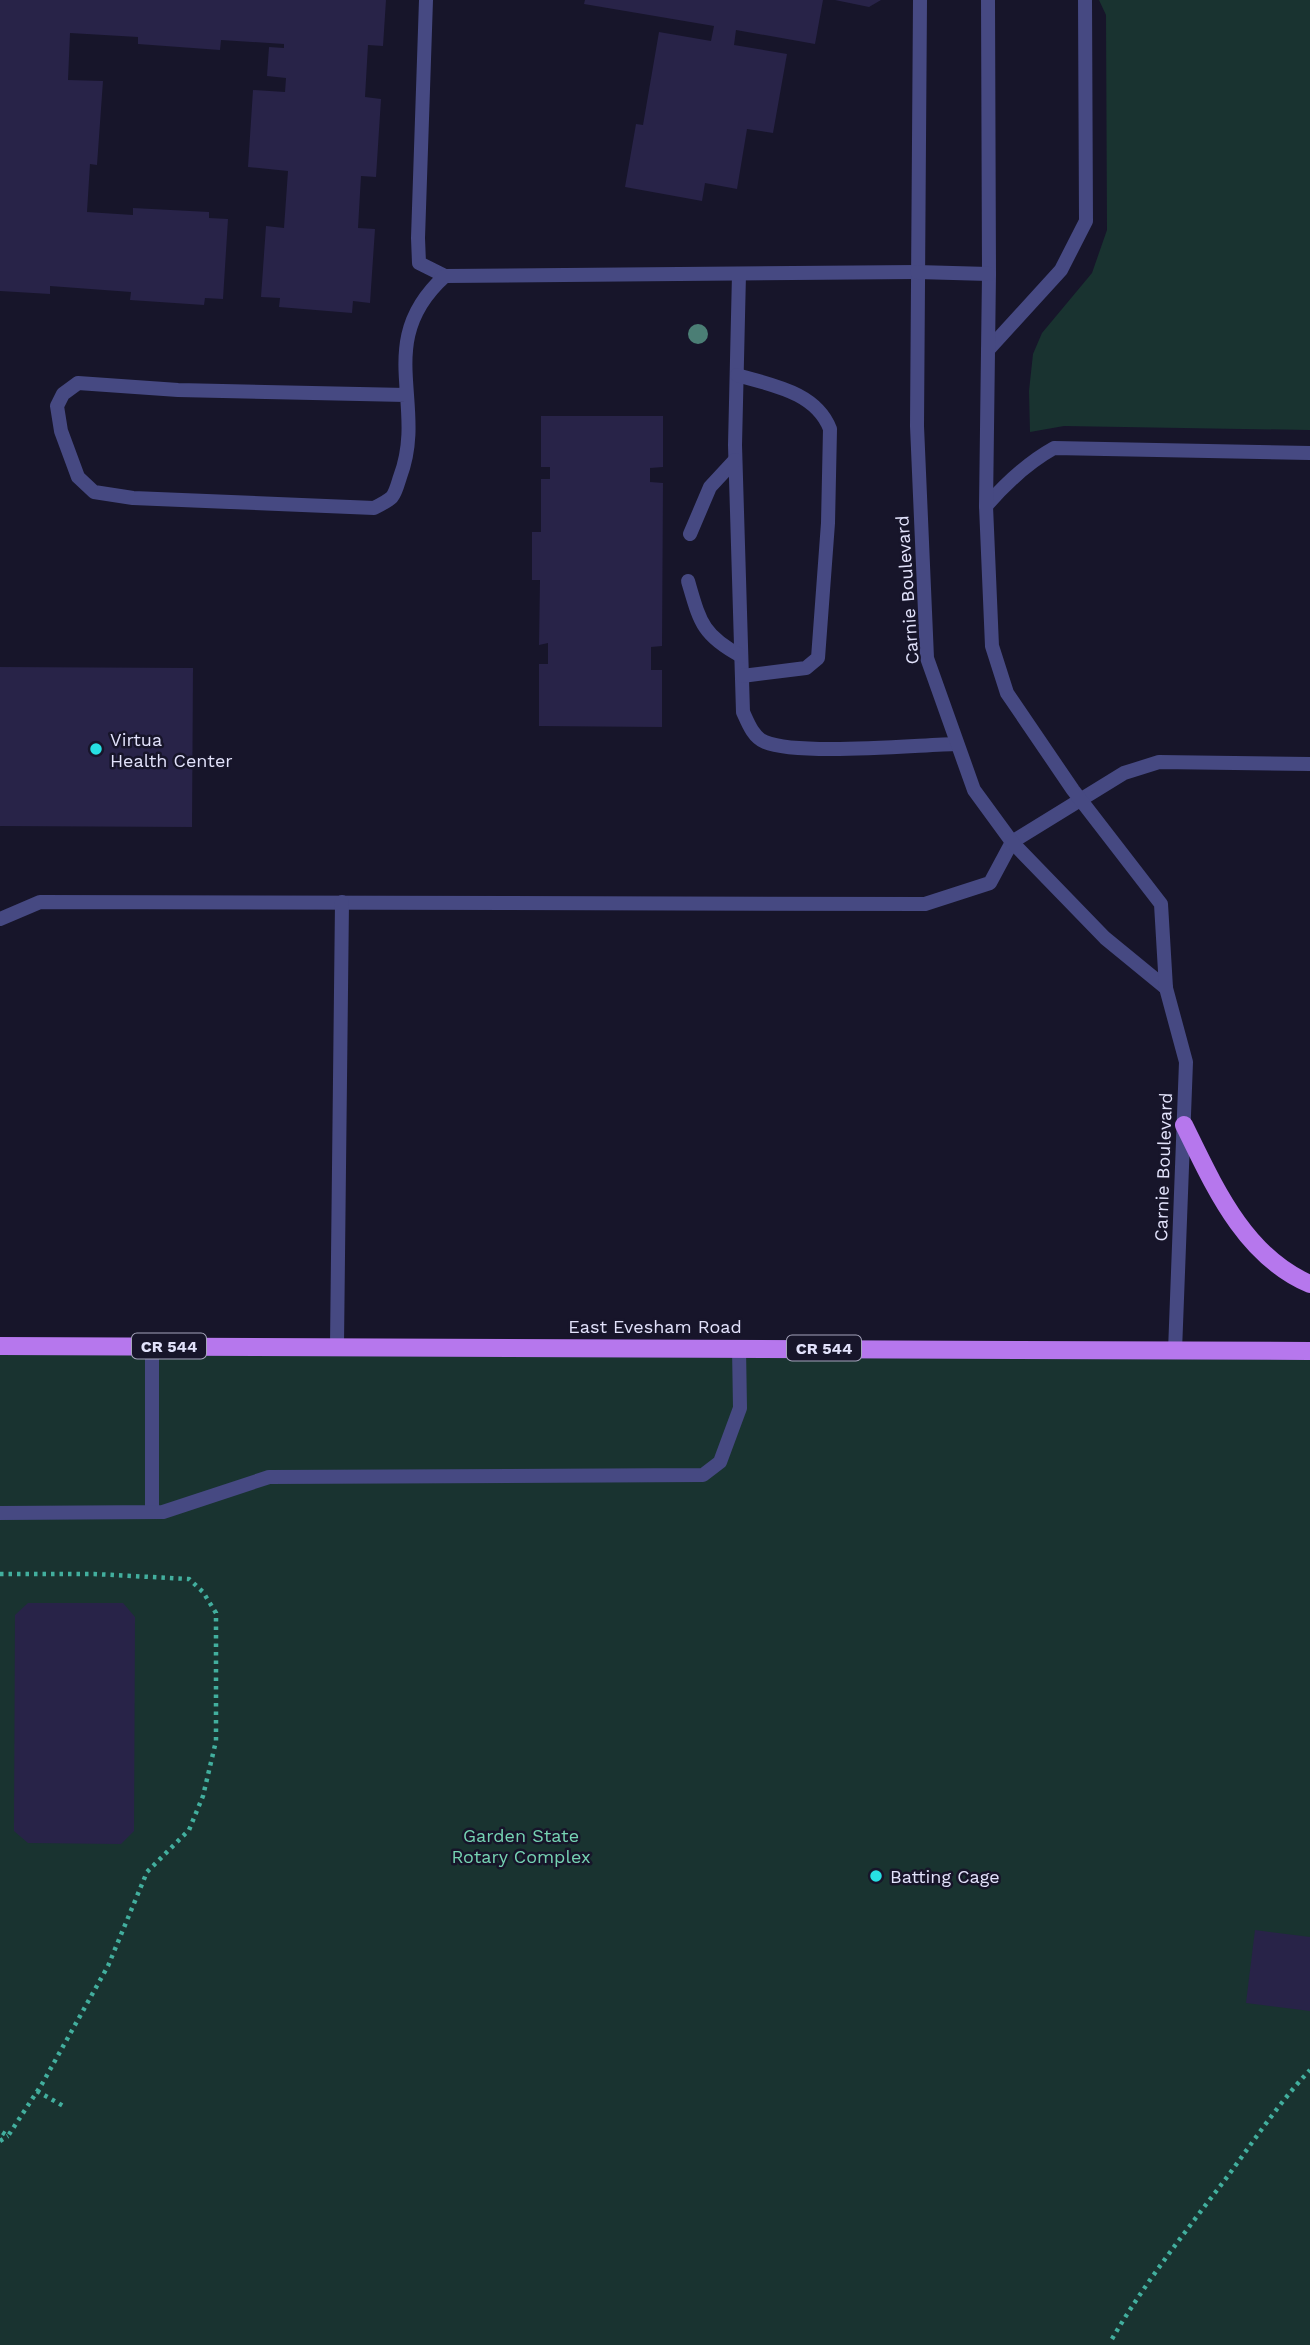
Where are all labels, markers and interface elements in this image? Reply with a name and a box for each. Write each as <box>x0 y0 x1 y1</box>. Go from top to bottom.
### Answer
street label: Carnie Boulevard <box>891 515 923 665</box>
place label: Virtua Health Center <box>110 729 233 771</box>
marker: Virtua Health Center <box>88 741 104 757</box>
street label: Carnie Boulevard <box>1150 1092 1176 1242</box>
street label: East Evesham Road <box>568 1316 742 1337</box>
road number: CR 544 <box>132 1334 206 1358</box>
road number: CR 544 <box>787 1336 861 1360</box>
park label: Garden State Rotary Complex <box>451 1825 591 1867</box>
place label: Batting Cage <box>890 1866 1000 1887</box>
marker: Batting Cage <box>868 1868 884 1884</box>

